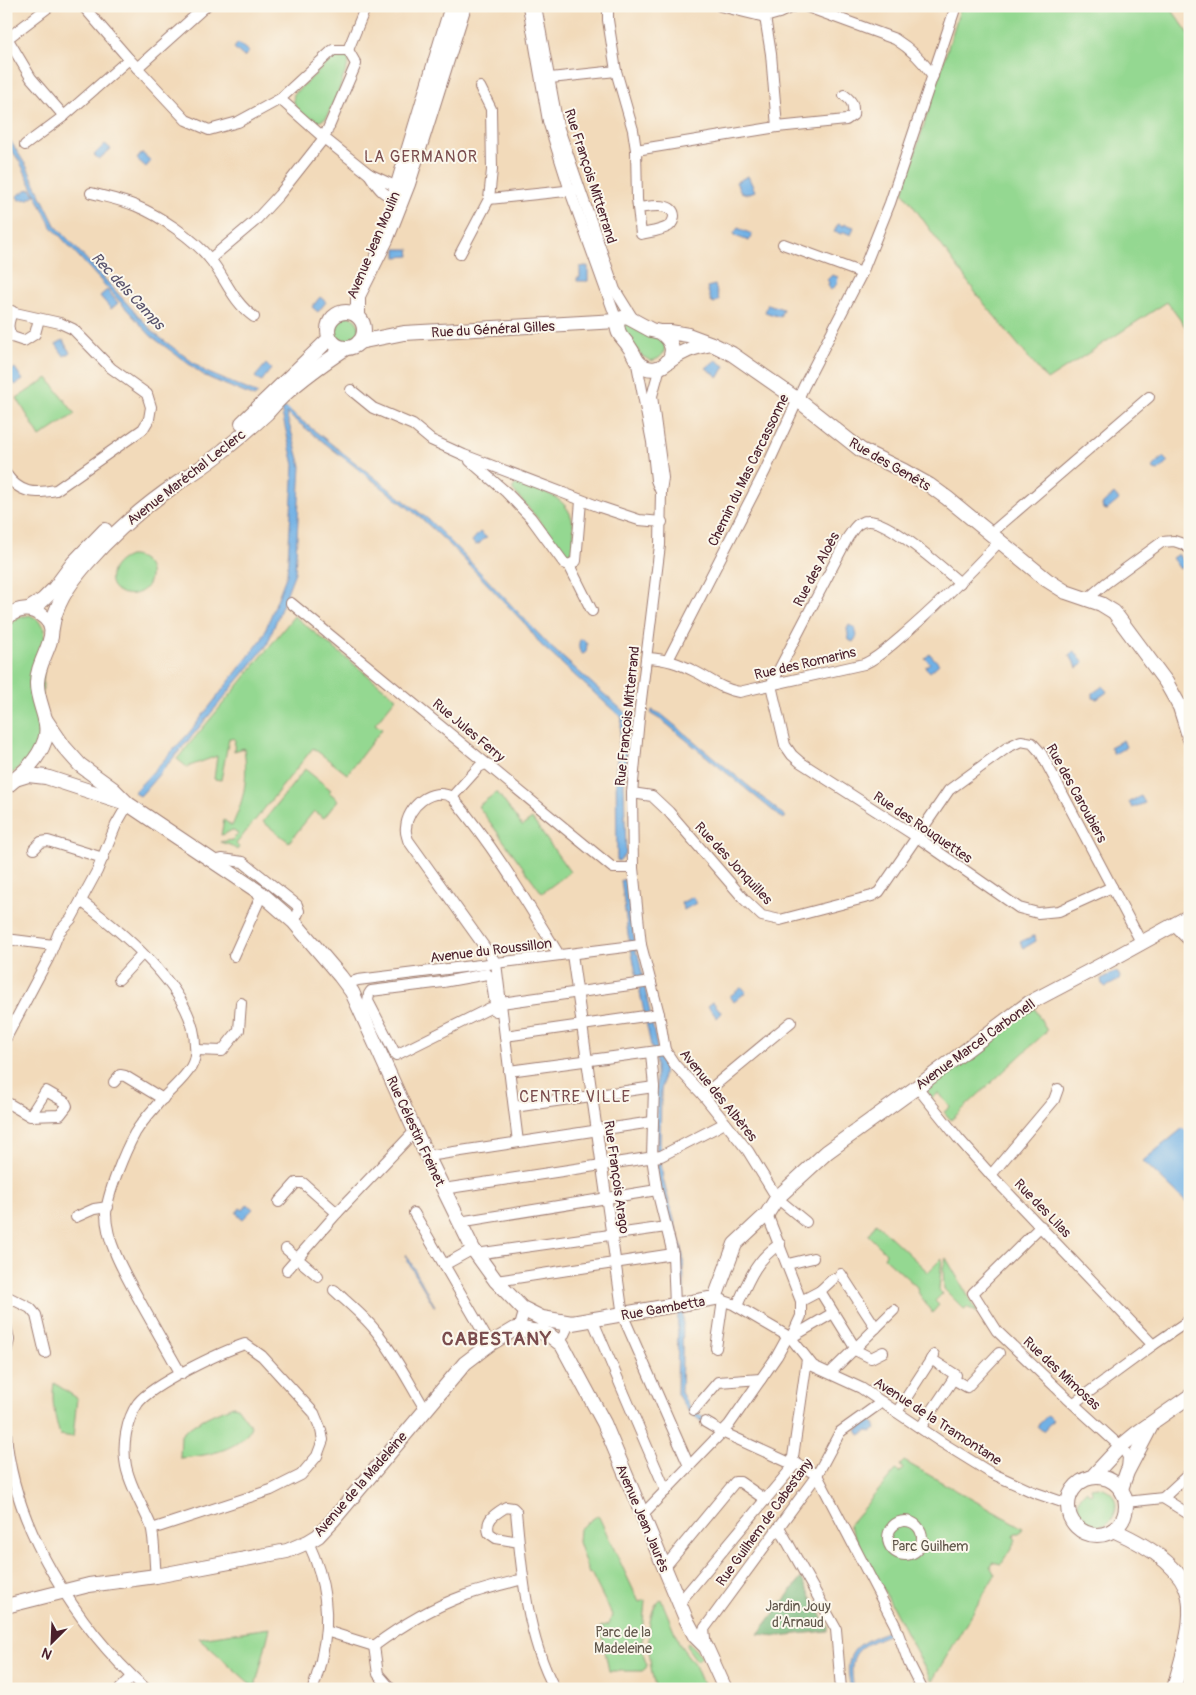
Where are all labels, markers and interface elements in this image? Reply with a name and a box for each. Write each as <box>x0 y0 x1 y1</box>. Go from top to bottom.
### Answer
street label: Rue François Mitterrand <box>561 107 620 246</box>
district label: LA GERMANOR <box>364 147 478 167</box>
street label: Avenue Jean Moulin <box>343 189 404 301</box>
water label: Rec dels Camps <box>87 249 170 336</box>
street label: Rue du Général Gilles <box>431 318 556 341</box>
street label: Chemin du Mas Carcassonne <box>704 391 793 549</box>
street label: Avenue Maréchal Leclerc <box>124 426 249 529</box>
street label: Rue des Genêts <box>846 434 934 495</box>
street label: Rue des Aloès <box>790 528 844 609</box>
street label: Rue des Romarins <box>753 643 858 683</box>
street label: Rue François Mitterrand <box>612 645 643 787</box>
street label: Rue Jules Ferry <box>429 695 508 766</box>
street label: Rue des Caroubiers <box>1042 741 1111 846</box>
street label: Rue des Rouquettes <box>870 788 976 867</box>
street label: Rue des Jonquilles <box>691 819 777 909</box>
street label: Avenue du Roussillon <box>429 935 553 966</box>
street label: Avenue Marcel Carbonell <box>912 995 1039 1094</box>
street label: Avenue des Albères <box>676 1046 762 1145</box>
street label: Rue Célestin Freinet <box>383 1073 449 1189</box>
district label: CENTRE VILLE <box>519 1087 631 1107</box>
street label: Rue François Arago <box>600 1119 633 1235</box>
street label: Rue des Lilas <box>1011 1176 1075 1242</box>
street label: Rue Gambetta <box>620 1293 706 1324</box>
district label: CABESTANY <box>442 1327 552 1351</box>
street label: Rue des Mimosas <box>1019 1333 1104 1414</box>
street label: Avenue de la Tramontane <box>871 1374 1005 1469</box>
street label: Avenue de la Madeleine <box>310 1428 411 1540</box>
street label: Rue Guilhem de Cabestany <box>712 1455 816 1589</box>
street label: Avenue Jean Jaurès <box>612 1462 673 1575</box>
park label: Parc Guilhem <box>892 1538 968 1555</box>
park label: Jardin Jouy d'Arnaud <box>765 1598 831 1631</box>
north arrow <box>28 1618 78 1668</box>
park label: Parc de la Madeleine <box>594 1624 652 1657</box>
text: N <box>39 1644 55 1663</box>

